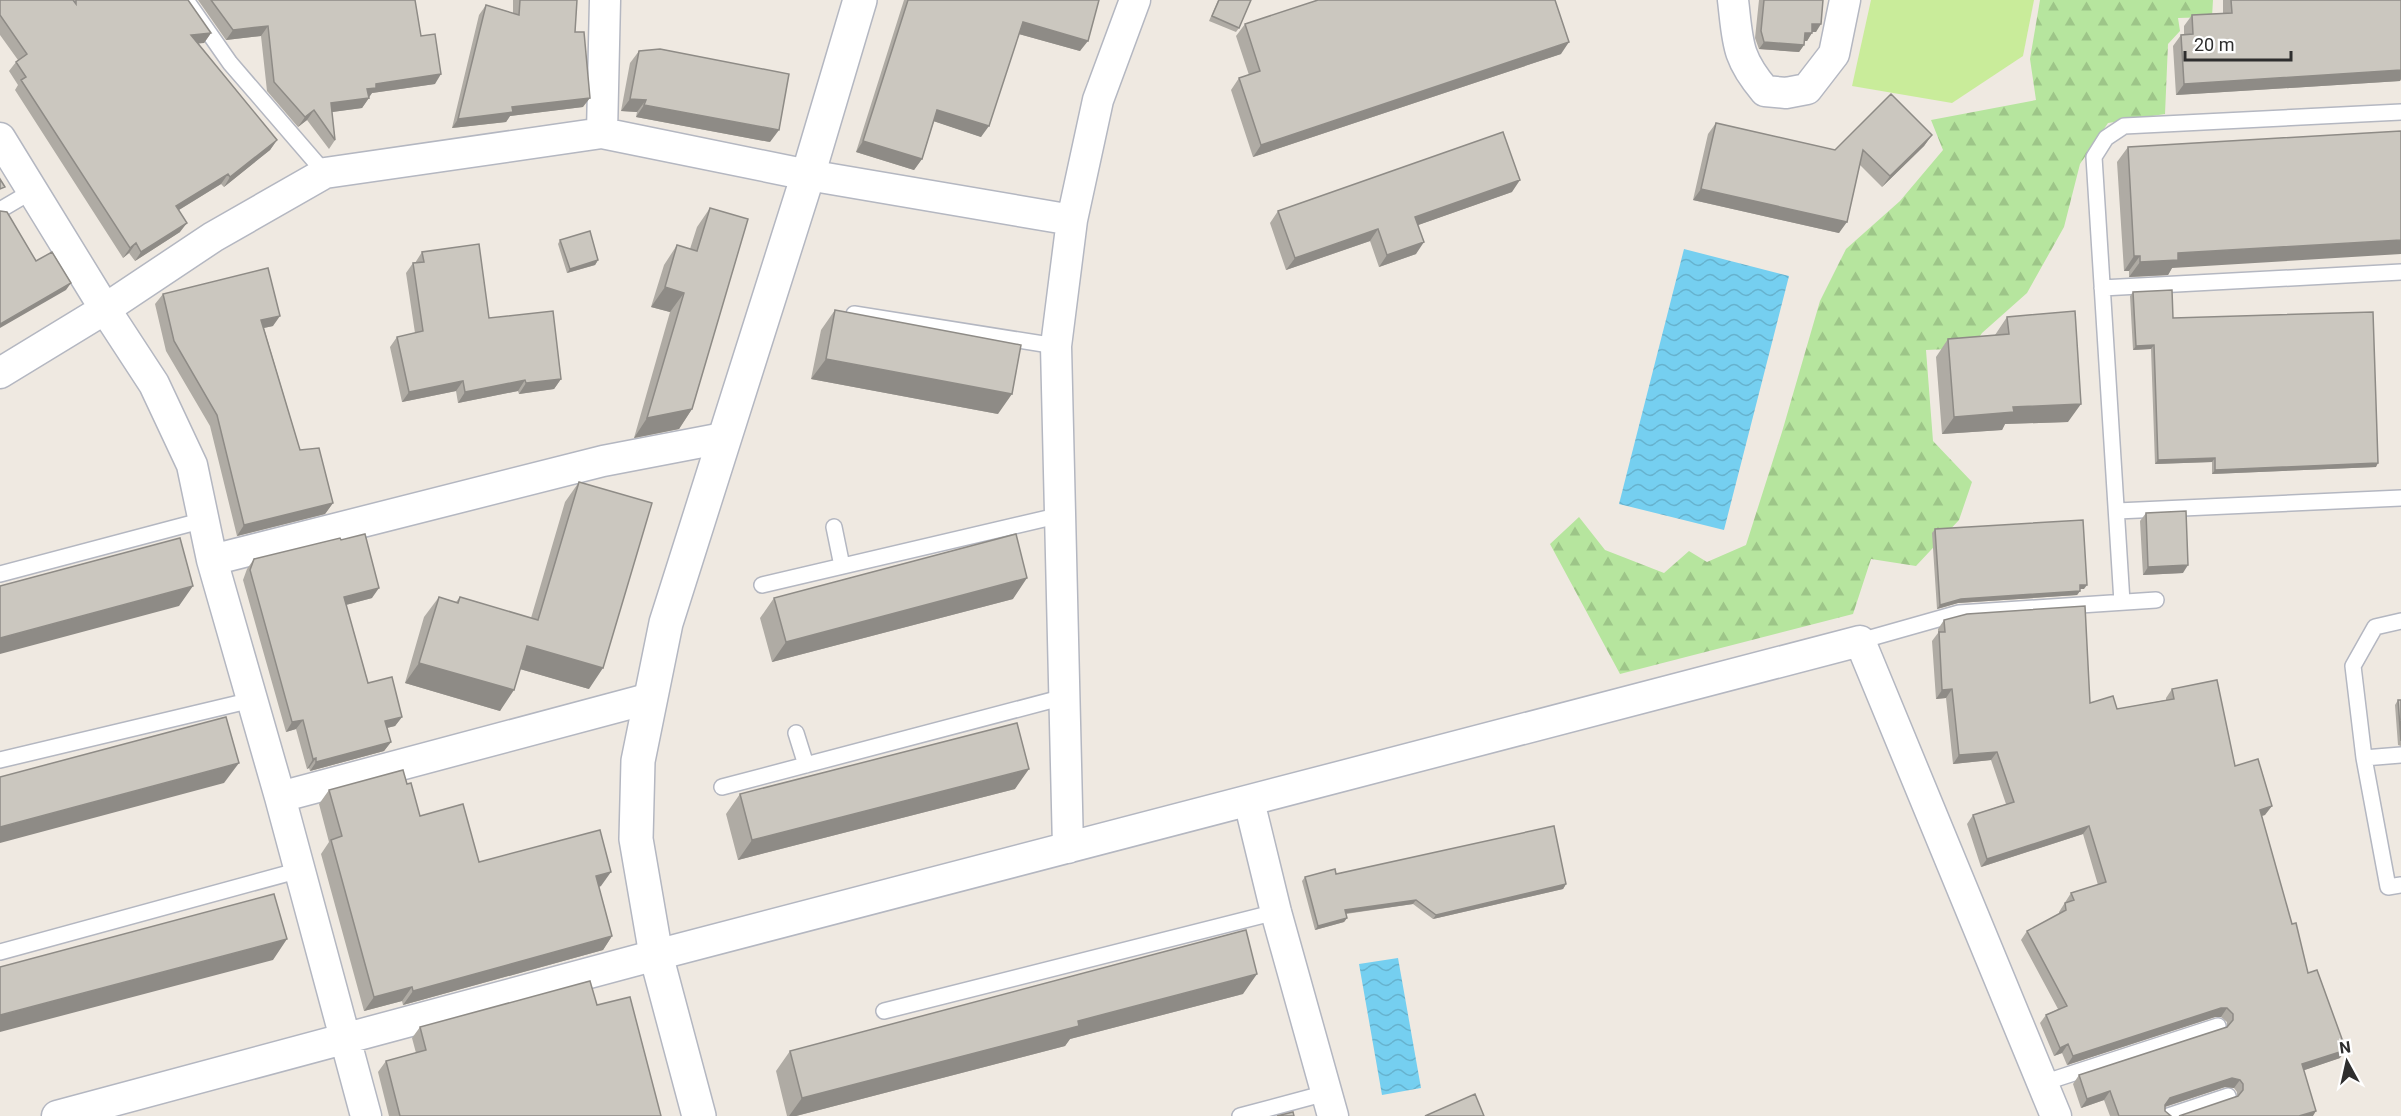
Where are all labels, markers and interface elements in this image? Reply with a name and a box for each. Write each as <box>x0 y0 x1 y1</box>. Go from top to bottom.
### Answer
scale bar <box>2185 24 2292 62</box>
text: 20 m <box>2194 34 2234 55</box>
north arrow <box>2317 1032 2377 1092</box>
text: N <box>2338 1037 2352 1058</box>

